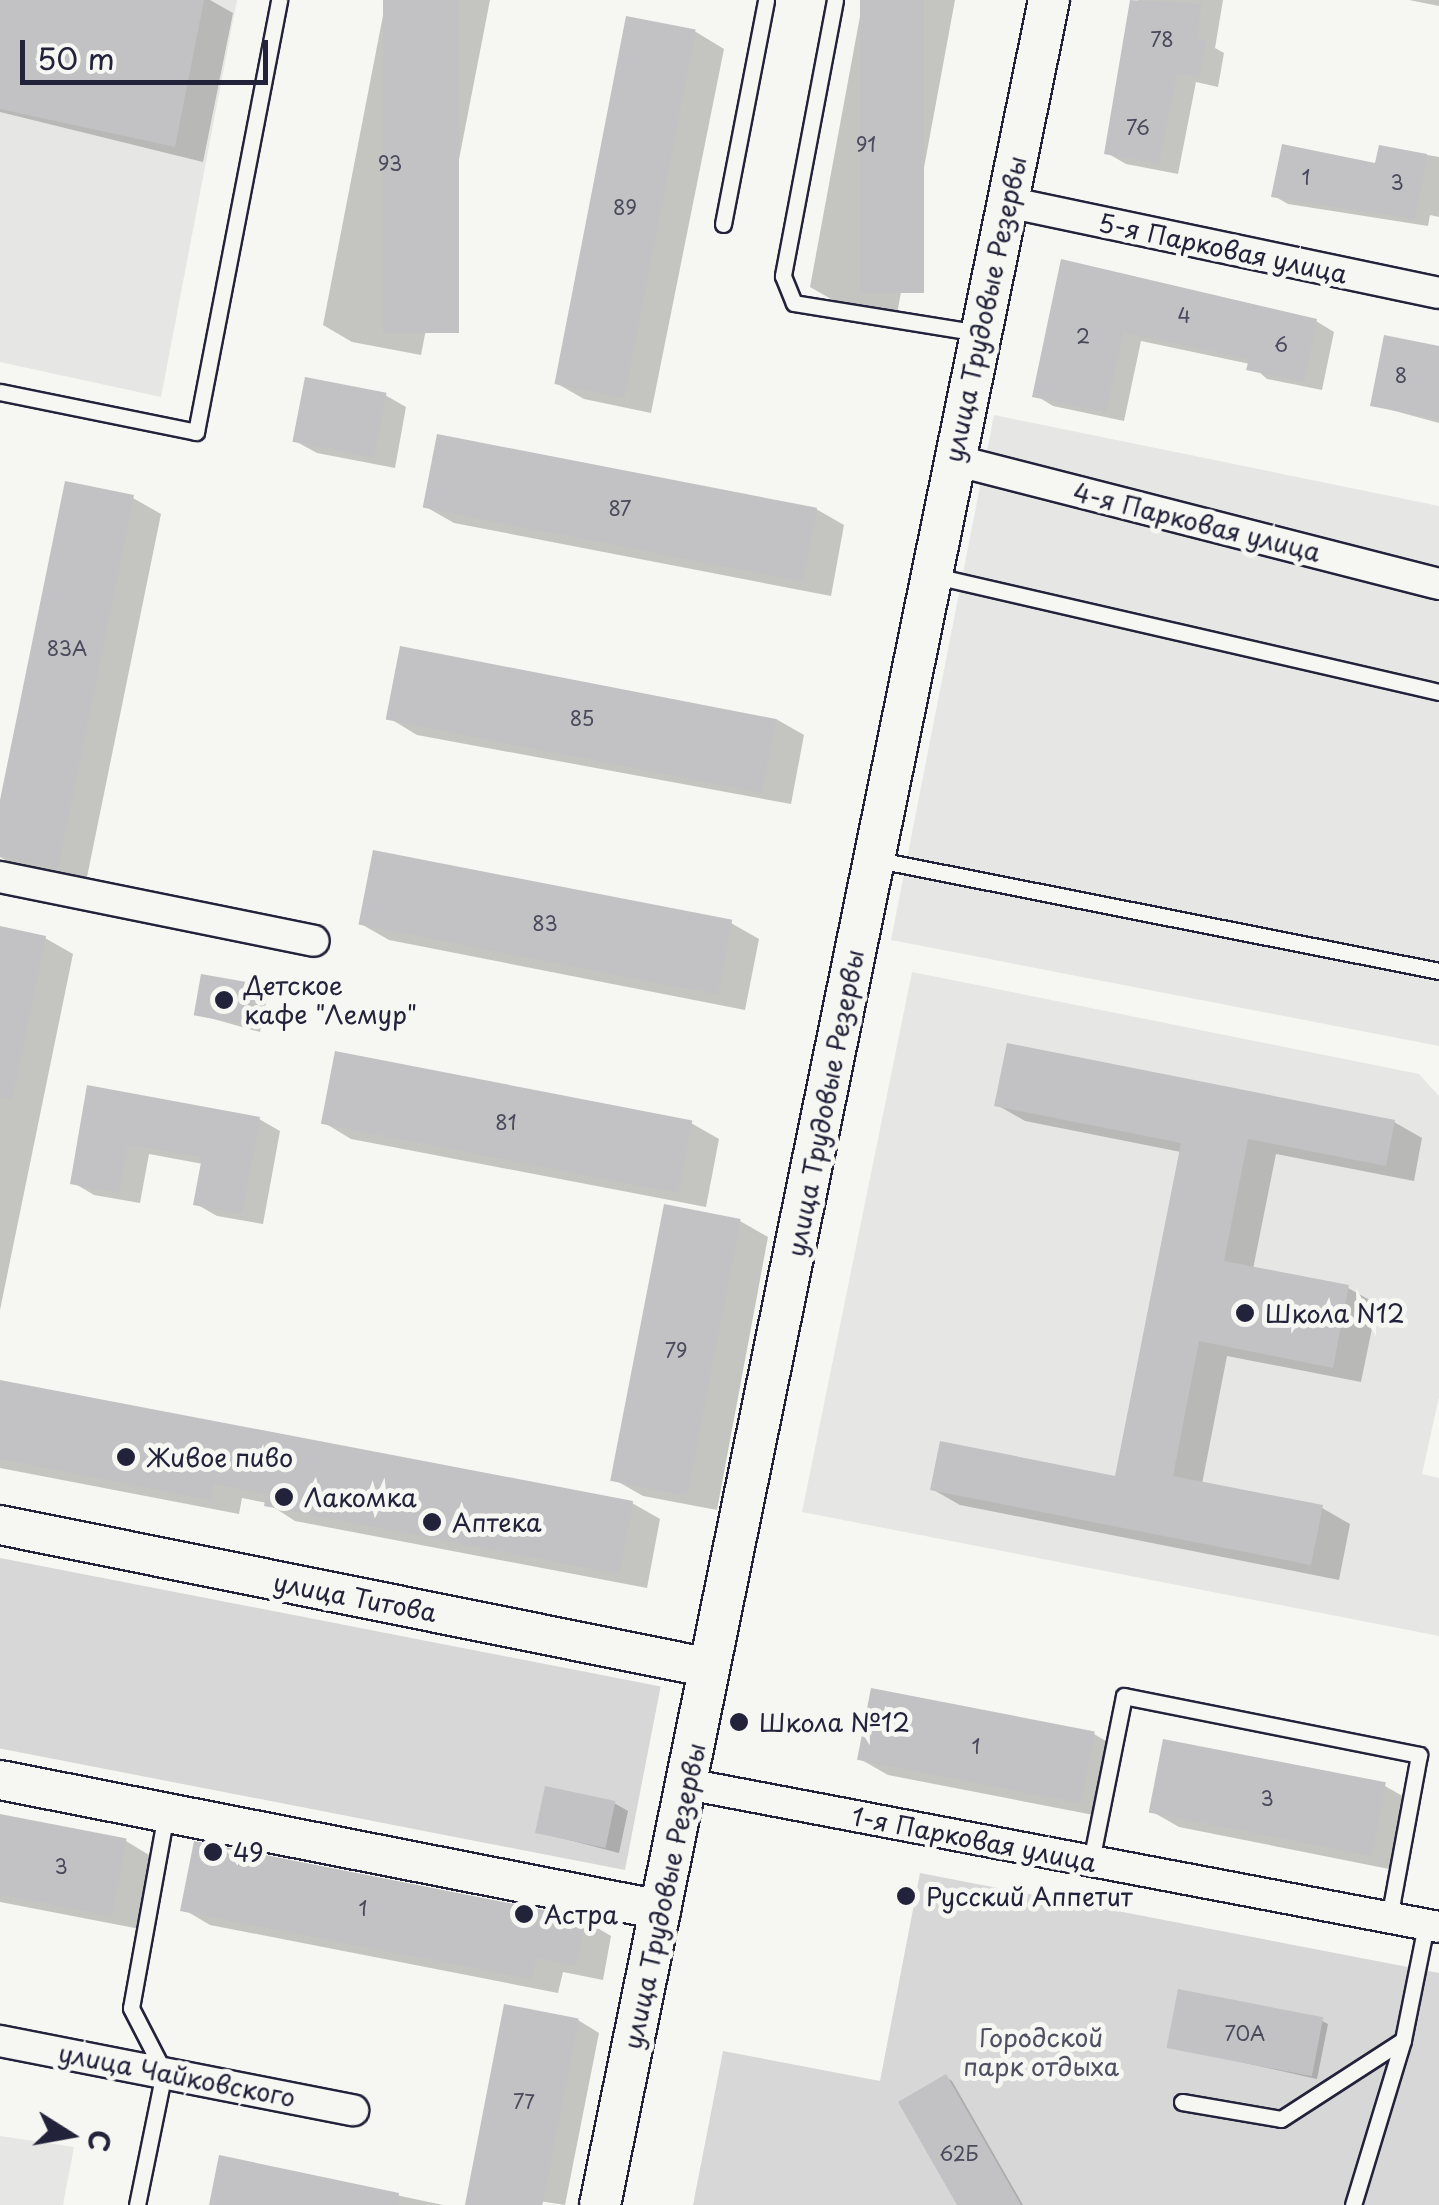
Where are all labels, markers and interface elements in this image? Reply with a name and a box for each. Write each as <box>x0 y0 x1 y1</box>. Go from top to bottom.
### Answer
scale bar <box>25 20 272 82</box>
house number: 78 <box>1150 27 1174 51</box>
text: 50 m <box>37 35 115 80</box>
house number: 76 <box>1126 115 1150 139</box>
house number: 91 <box>856 132 876 156</box>
house number: 93 <box>378 151 402 175</box>
street label: улица Трудовые Резервы <box>938 153 1032 465</box>
house number: 1 <box>1302 165 1310 189</box>
house number: 3 <box>1390 170 1404 194</box>
house number: 89 <box>613 195 637 219</box>
street label: 5-я Парковая улица <box>1096 207 1350 289</box>
house number: 4 <box>1177 303 1191 327</box>
house number: 2 <box>1076 324 1090 348</box>
house number: 6 <box>1274 332 1288 356</box>
house number: 8 <box>1395 363 1407 387</box>
street label: 4-я Парковая улица <box>1070 477 1324 567</box>
house number: 87 <box>609 496 631 520</box>
house number: 83А <box>47 636 87 660</box>
house number: 85 <box>570 706 594 730</box>
house number: 83 <box>532 911 558 935</box>
street label: улица Трудовые Резервы <box>780 946 870 1260</box>
place label: Детское кафе "Лемур" <box>244 971 417 1030</box>
marker: Детское кафе "Лемур" <box>213 989 235 1011</box>
house number: 81 <box>495 1110 517 1134</box>
place label: Школа N12 <box>1265 1298 1405 1328</box>
marker: Школа N12 <box>1234 1302 1256 1324</box>
house number: 79 <box>665 1338 687 1362</box>
place label: Живое пиво <box>146 1442 294 1472</box>
marker: Живое пиво <box>115 1446 137 1468</box>
place label: Лакомка <box>304 1482 417 1512</box>
marker: Лакомка <box>273 1486 295 1508</box>
place label: Аптека <box>452 1507 542 1537</box>
marker: Аптека <box>421 1511 443 1533</box>
street label: улица Титова <box>270 1566 440 1628</box>
place label: Школа №12 <box>759 1707 911 1737</box>
marker: Школа №12 <box>728 1711 750 1733</box>
house number: 1 <box>972 1734 980 1758</box>
street label: улица Трудовые Резервы <box>617 1740 711 2052</box>
house number: 3 <box>1260 1786 1274 1810</box>
street label: 1-я Парковая улица <box>849 1800 1099 1878</box>
place label: 49 <box>233 1837 264 1867</box>
marker: 49 <box>202 1841 224 1863</box>
house number: 3 <box>54 1854 68 1878</box>
place label: Русский Аппетит <box>926 1881 1134 1911</box>
marker: Русский Аппетит <box>895 1885 917 1907</box>
house number: 1 <box>359 1896 367 1920</box>
place label: Астра <box>544 1899 618 1929</box>
marker: Астра <box>513 1903 535 1925</box>
house number: 70А <box>1225 2021 1265 2045</box>
park label: Городской парк отдыха <box>963 2023 1119 2082</box>
street label: улица Чайковского <box>56 2037 298 2113</box>
north arrow <box>20 2085 120 2185</box>
house number: 77 <box>513 2089 535 2113</box>
text: С <box>77 2126 123 2155</box>
house number: 62Б <box>939 2141 979 2165</box>

